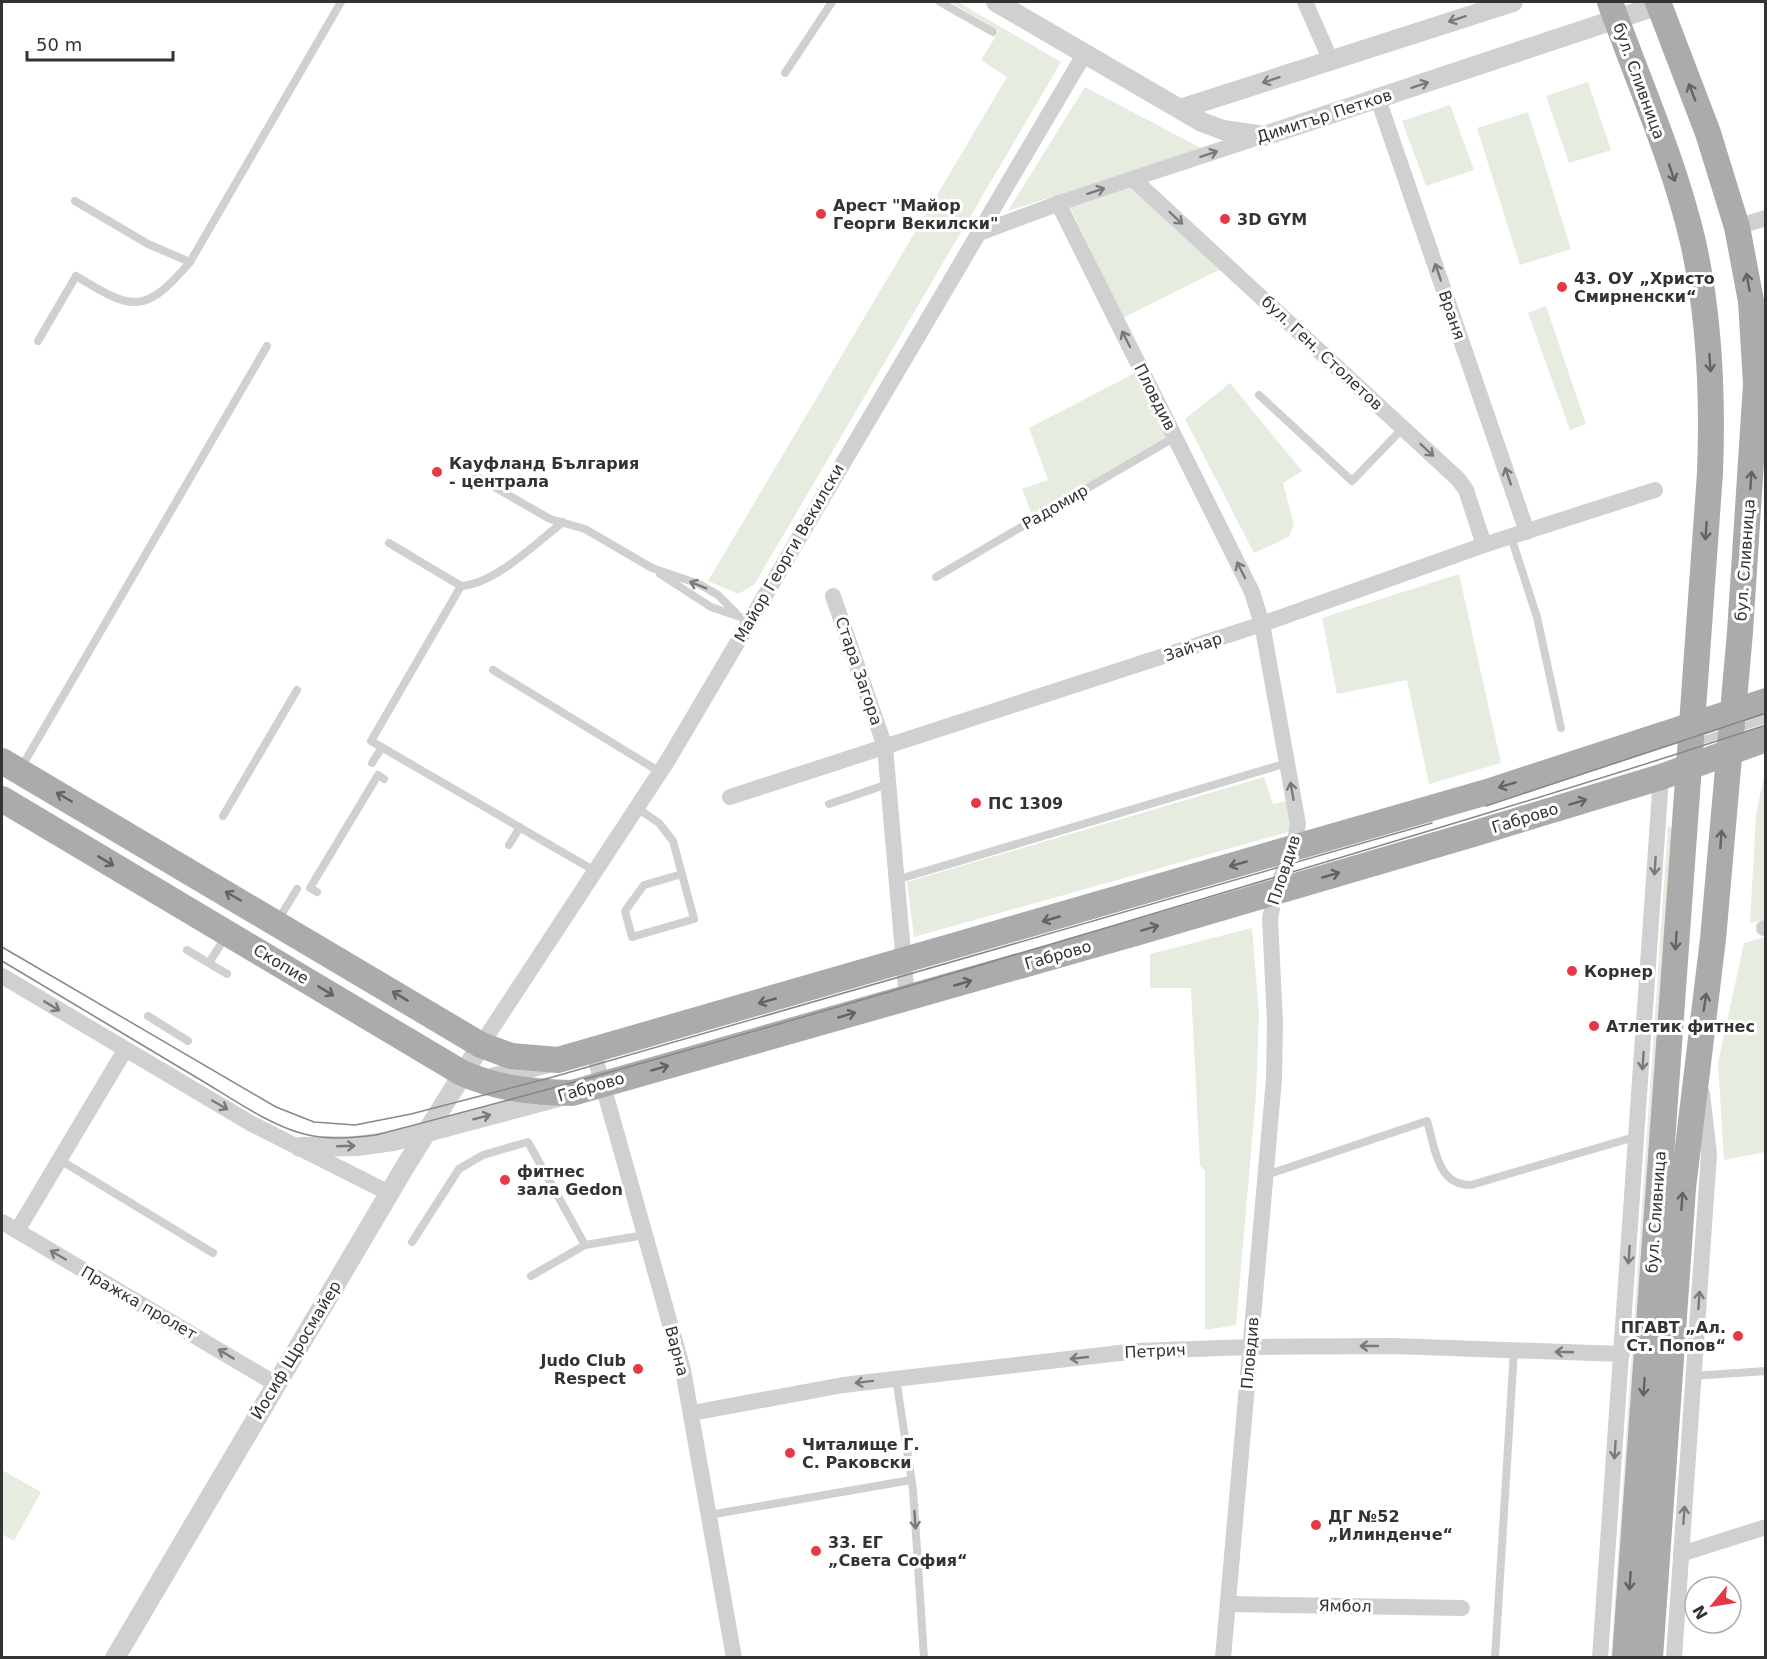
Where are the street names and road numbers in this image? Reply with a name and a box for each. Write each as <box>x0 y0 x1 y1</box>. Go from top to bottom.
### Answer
street label: бул. Сливница <box>1609 20 1669 142</box>
street label: Димитър Петков <box>1254 85 1394 147</box>
street label: Враня <box>1435 288 1469 342</box>
street label: бул. Ген. Столетов <box>1257 292 1387 414</box>
street label: Пловдив <box>1130 360 1180 434</box>
street label: Майор Георги Векилски <box>730 461 848 645</box>
street label: Радомир <box>1019 481 1091 533</box>
street label: бул. Сливница <box>1731 498 1759 622</box>
street label: Стара Загора <box>832 614 886 728</box>
street label: Зайчар <box>1162 629 1224 665</box>
street label: Габрово <box>1489 799 1561 837</box>
street label: Пловдив <box>1264 833 1304 907</box>
street label: Габрово <box>1022 936 1094 974</box>
street label: Скопие <box>250 940 312 988</box>
street label: Габрово <box>555 1068 627 1106</box>
street label: бул. Сливница <box>1642 1150 1670 1274</box>
street label: Пражка пролет <box>78 1262 200 1344</box>
street label: Йосиф Щросмайер <box>247 1277 345 1423</box>
street label: Пловдив <box>1237 1316 1263 1390</box>
street label: Варна <box>661 1324 693 1378</box>
street label: Петрич <box>1124 1340 1186 1362</box>
street label: Ямбол <box>1318 1596 1372 1616</box>

